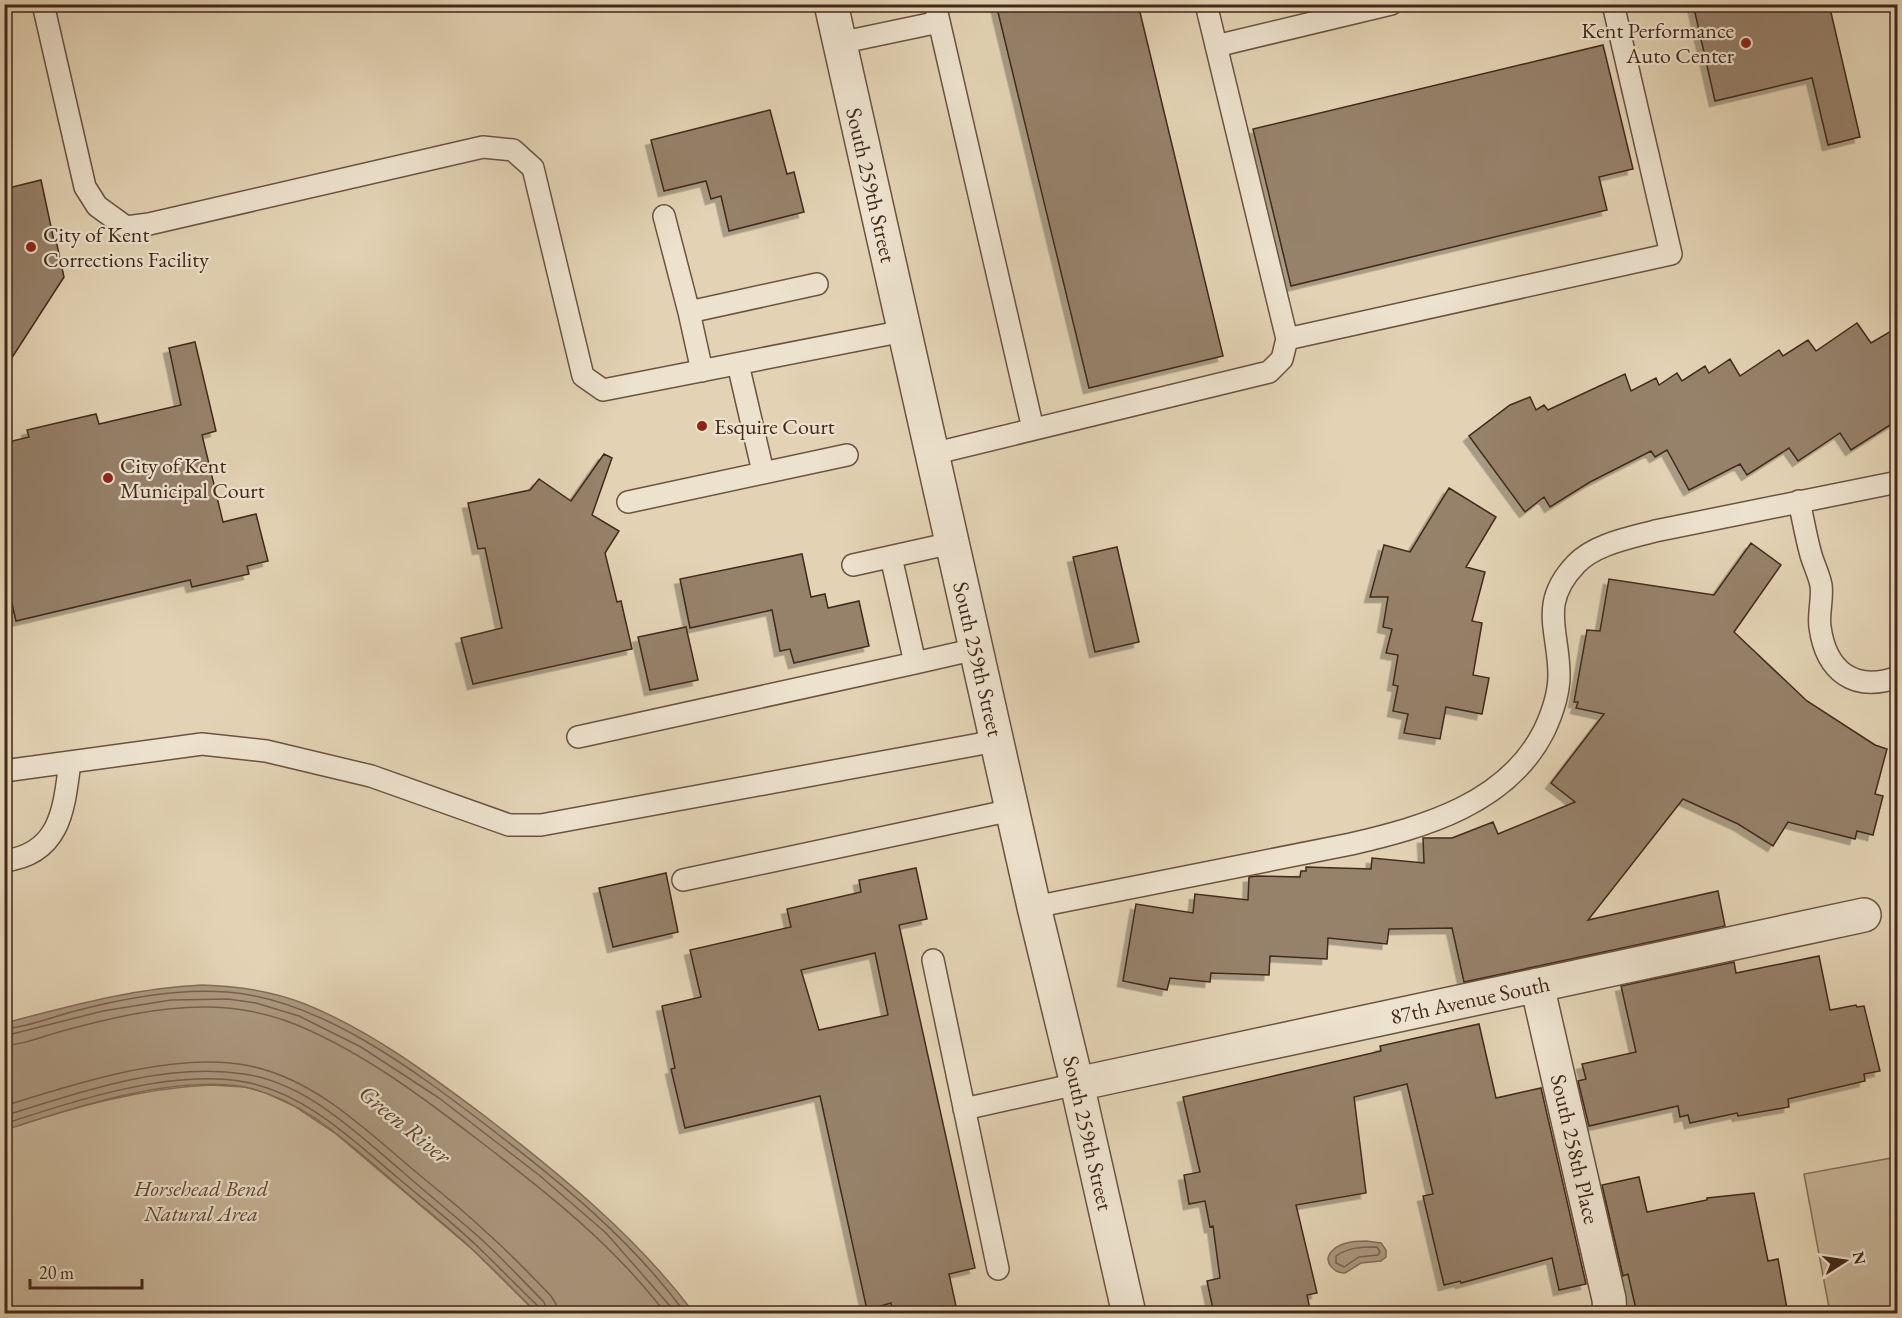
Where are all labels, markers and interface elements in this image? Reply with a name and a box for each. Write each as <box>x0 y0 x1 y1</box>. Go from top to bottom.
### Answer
place label: Kent Performance Auto Center <box>1581 16 1735 70</box>
marker: Kent Performance Auto Center <box>1739 36 1753 50</box>
street label: South 259th Street <box>839 105 903 265</box>
place label: City of Kent Corrections Facility <box>43 220 209 274</box>
marker: City of Kent Corrections Facility <box>24 240 38 254</box>
place label: Esquire Court <box>714 412 835 441</box>
marker: Esquire Court <box>695 419 709 433</box>
place label: City of Kent Municipal Court <box>120 451 265 505</box>
marker: City of Kent Municipal Court <box>101 471 115 485</box>
street label: South 259th Street <box>946 579 1010 739</box>
street label: 87th Avenue South <box>1388 969 1552 1031</box>
street label: South 259th Street <box>1056 1053 1120 1213</box>
street label: South 258th Place <box>1544 1071 1606 1227</box>
water label: Green River <box>352 1077 459 1172</box>
park label: Horsehead Bend Natural Area <box>133 1174 269 1228</box>
north arrow <box>1815 1231 1875 1291</box>
text: N <box>1848 1249 1871 1267</box>
scale bar <box>30 1252 142 1290</box>
text: 20 m <box>39 1261 74 1284</box>

